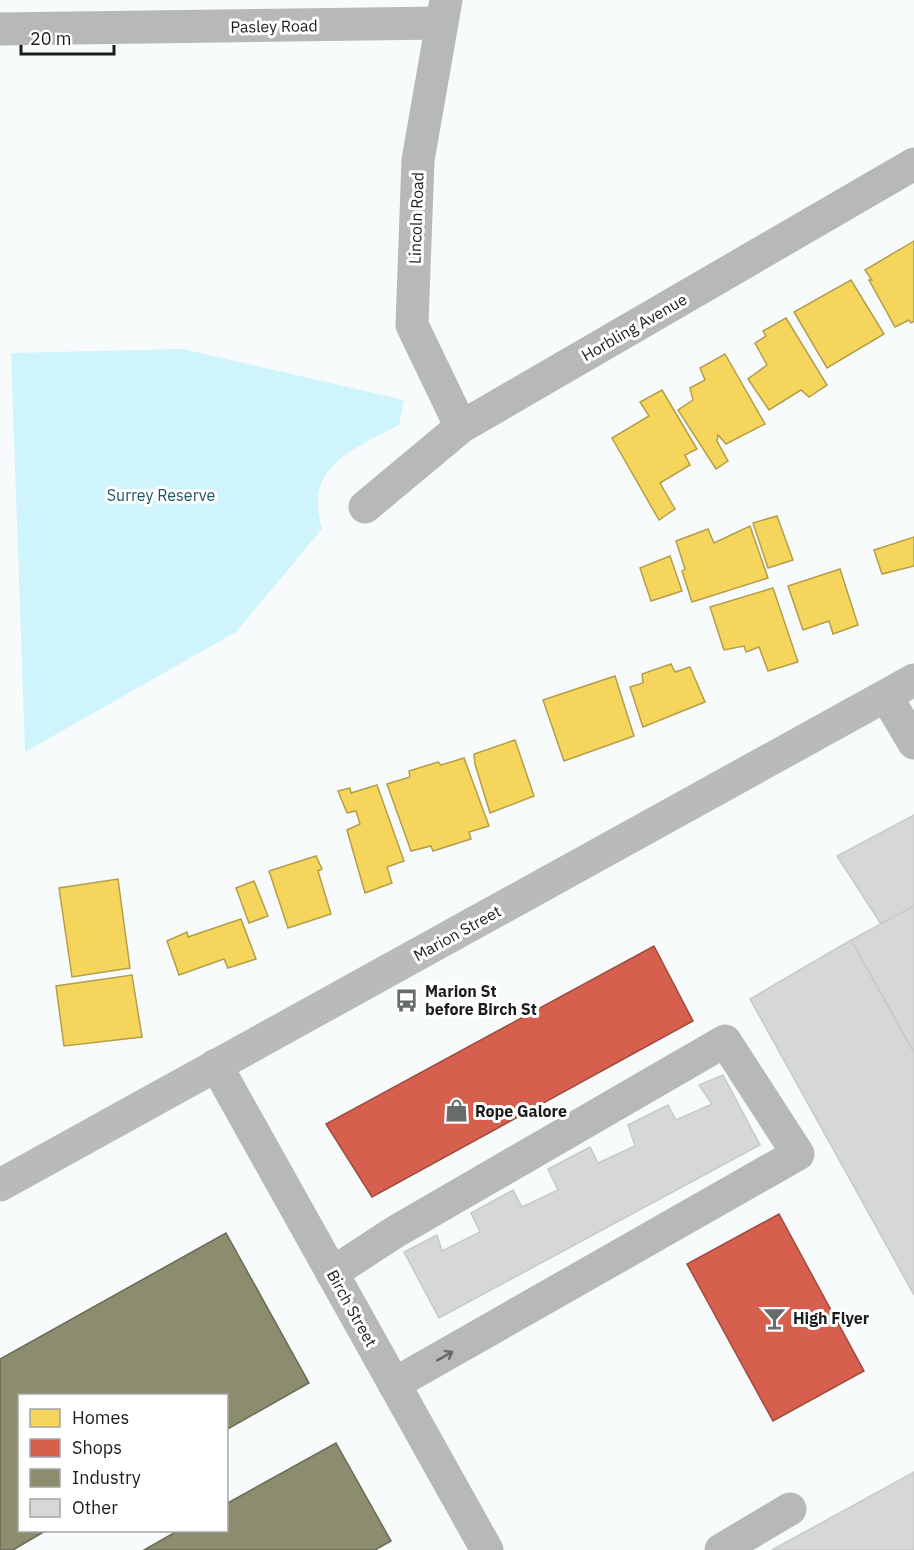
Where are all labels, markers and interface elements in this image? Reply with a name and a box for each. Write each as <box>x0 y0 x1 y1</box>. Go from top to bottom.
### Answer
street label: Pasley Road <box>230 15 318 37</box>
scale bar <box>21 18 114 56</box>
text: 20 m <box>30 27 72 50</box>
street label: Lincoln Road <box>404 172 428 264</box>
street label: Horbling Avenue <box>578 289 691 365</box>
park label: Surrey Reserve <box>107 485 215 505</box>
street label: Marion Street <box>410 901 504 965</box>
place label: Marion St before Birch St <box>425 981 537 1019</box>
bus stop icon: Marion St before Birch St <box>394 987 420 1013</box>
shop icon: Rope Galore <box>444 1098 470 1124</box>
place label: Rope Galore <box>475 1101 567 1121</box>
street label: Birch Street <box>323 1266 381 1350</box>
bar icon: High Flyer <box>762 1305 788 1331</box>
place label: High Flyer <box>793 1308 870 1328</box>
one-way arrow <box>436 1349 453 1361</box>
legend <box>18 1394 228 1532</box>
text: Homes <box>72 1406 129 1429</box>
text: Shops <box>72 1436 122 1459</box>
text: Industry <box>72 1466 141 1489</box>
text: Other <box>72 1496 118 1519</box>

